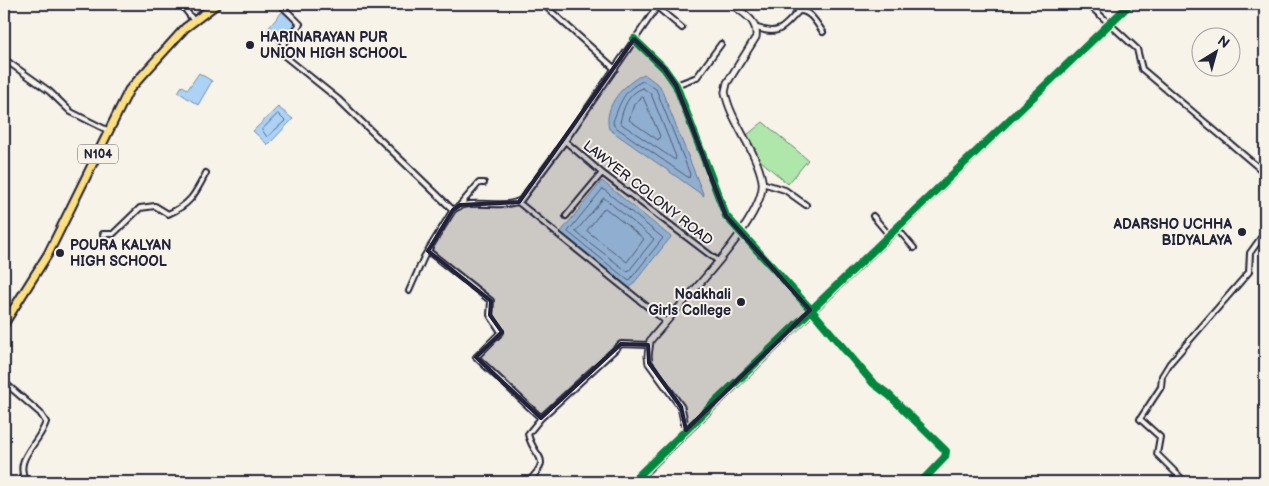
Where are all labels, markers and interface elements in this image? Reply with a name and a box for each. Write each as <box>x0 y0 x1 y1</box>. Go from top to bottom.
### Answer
north arrow <box>1192 28 1242 78</box>
place label: HARINARAYAN PUR UNION HIGH SCHOOL <box>260 29 407 62</box>
text: N <box>1214 32 1233 52</box>
marker: HARINARAYAN PUR UNION HIGH SCHOOL <box>244 39 256 51</box>
street label: LAWYER COLONY ROAD <box>580 137 716 249</box>
road number: N104 <box>78 144 118 164</box>
place label: ADARSHO UCHHA BIDYALAYA <box>1112 216 1232 249</box>
marker: ADARSHO UCHHA BIDYALAYA <box>1236 226 1248 238</box>
place label: POURA KALYAN HIGH SCHOOL <box>70 237 172 270</box>
marker: POURA KALYAN HIGH SCHOOL <box>54 247 66 259</box>
place label: Noakhali Girls College <box>649 286 731 319</box>
marker: Noakhali Girls College <box>735 296 747 308</box>

